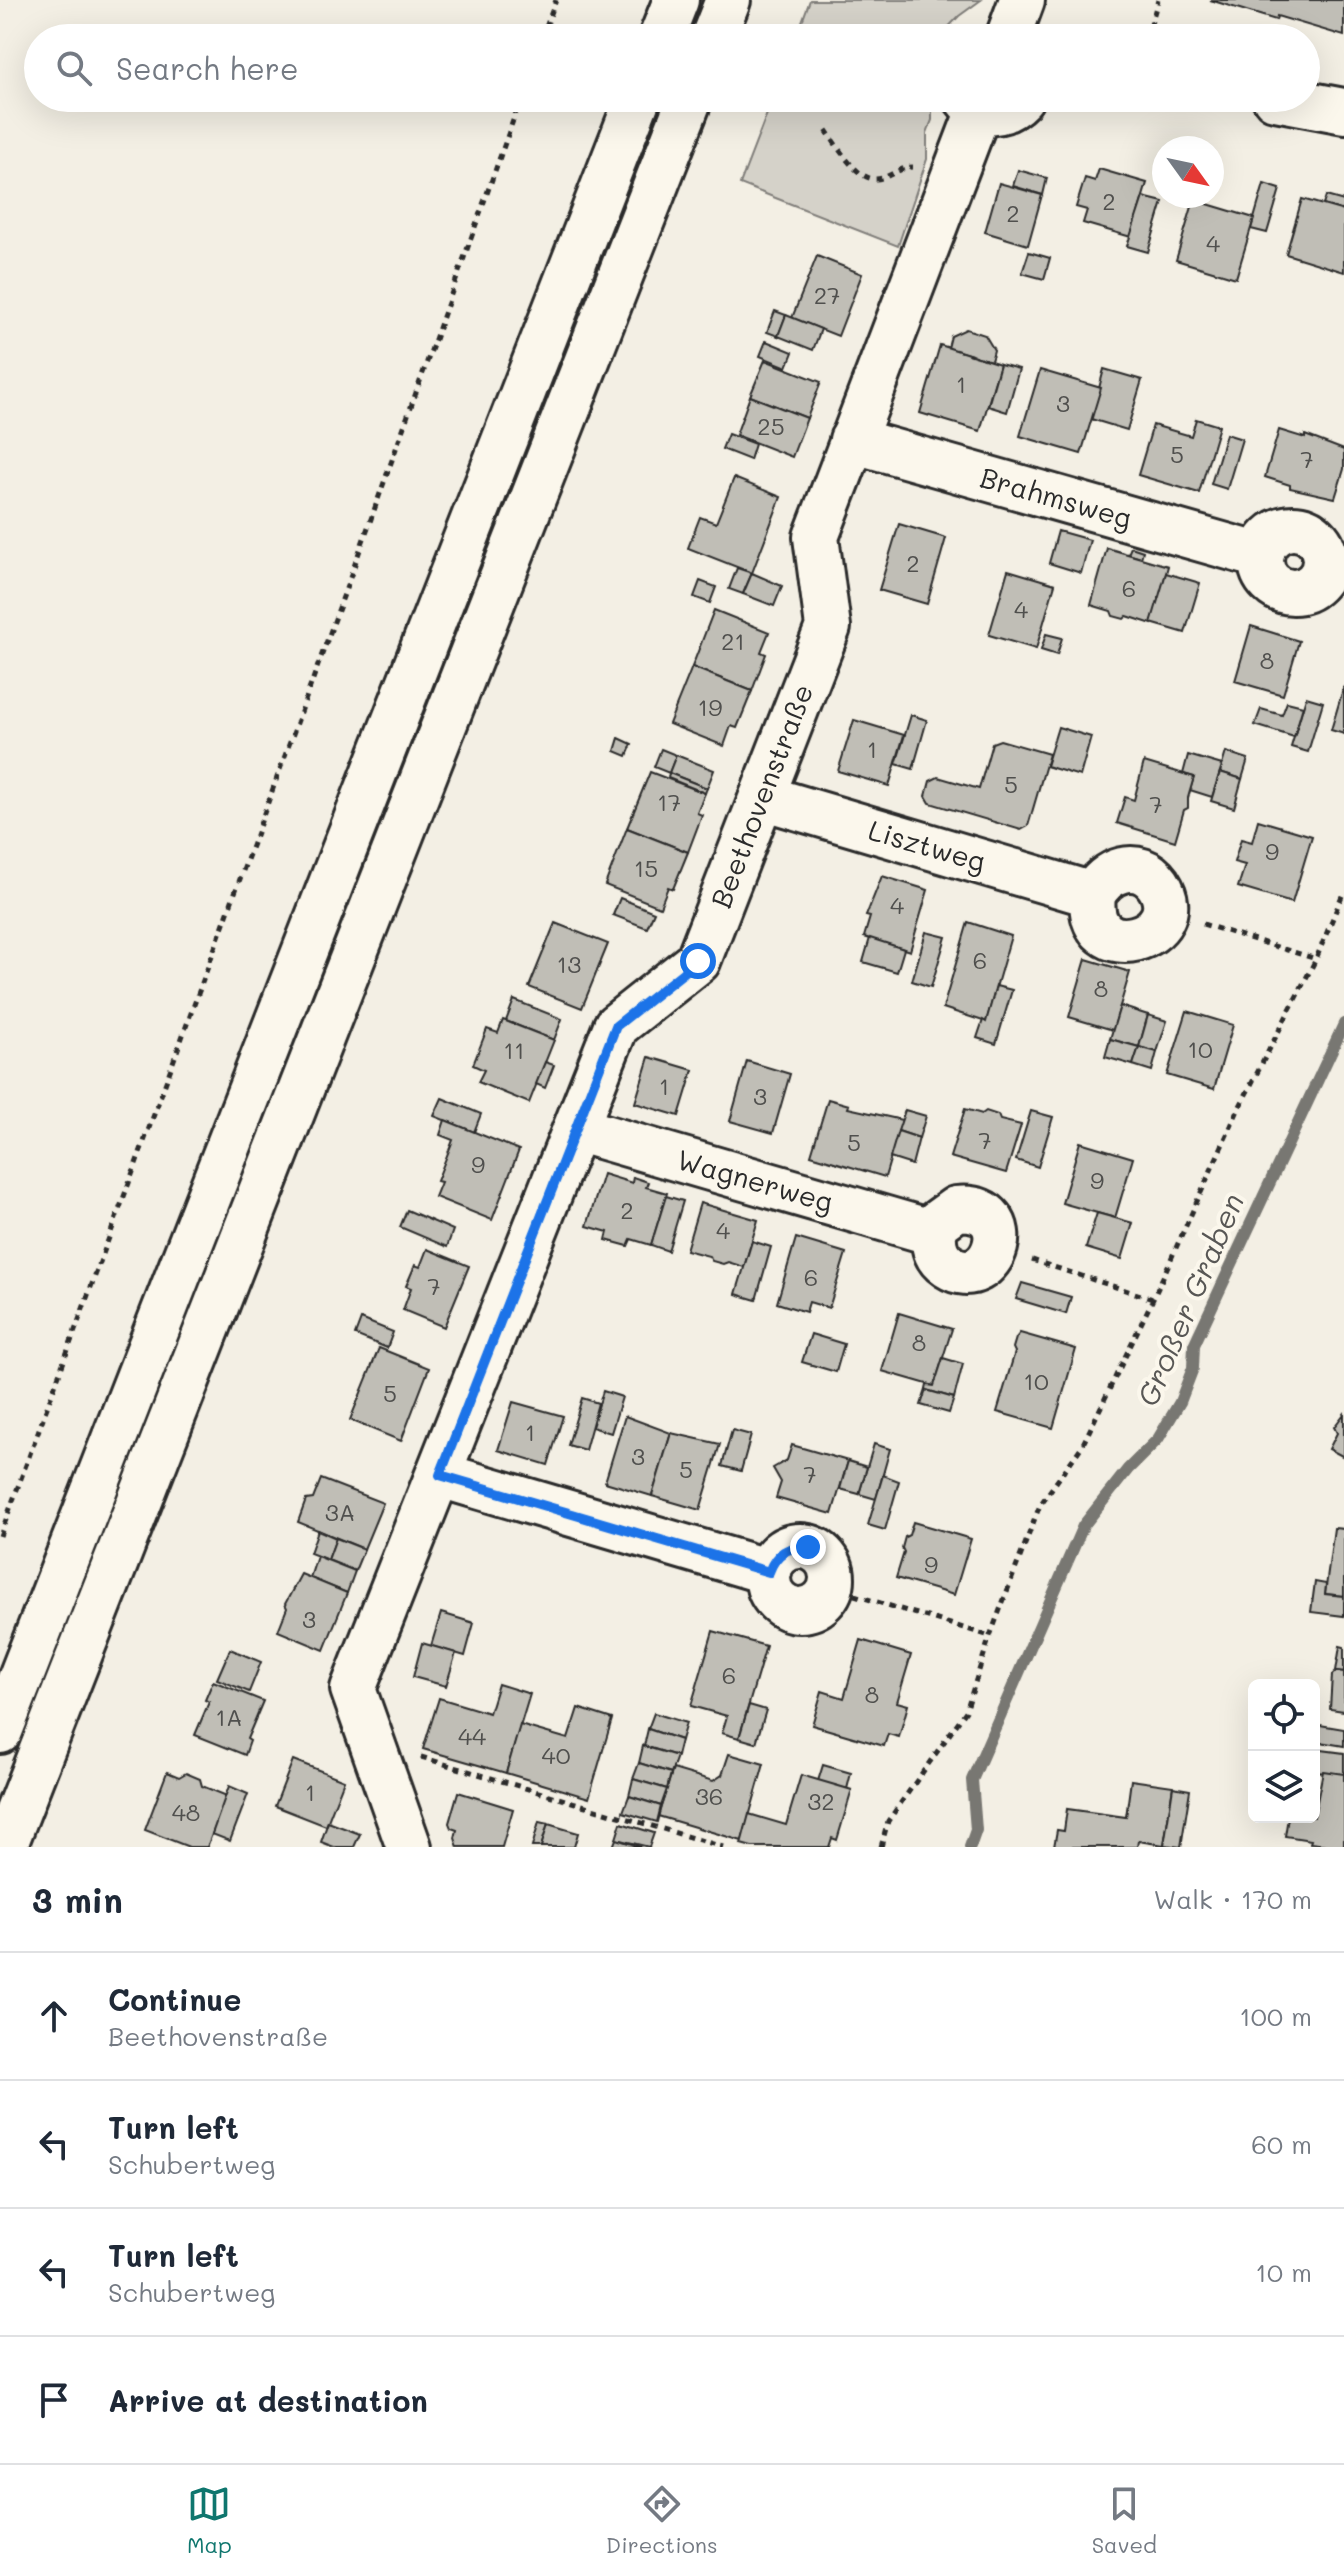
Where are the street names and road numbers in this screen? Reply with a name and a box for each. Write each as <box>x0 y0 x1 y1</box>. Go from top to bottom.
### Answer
street label: Brahmsweg <box>976 458 1136 536</box>
street label: Beethovenstraße <box>702 679 820 913</box>
street label: Lisztweg <box>865 811 990 879</box>
street label: Wagnerweg <box>673 1141 837 1219</box>

